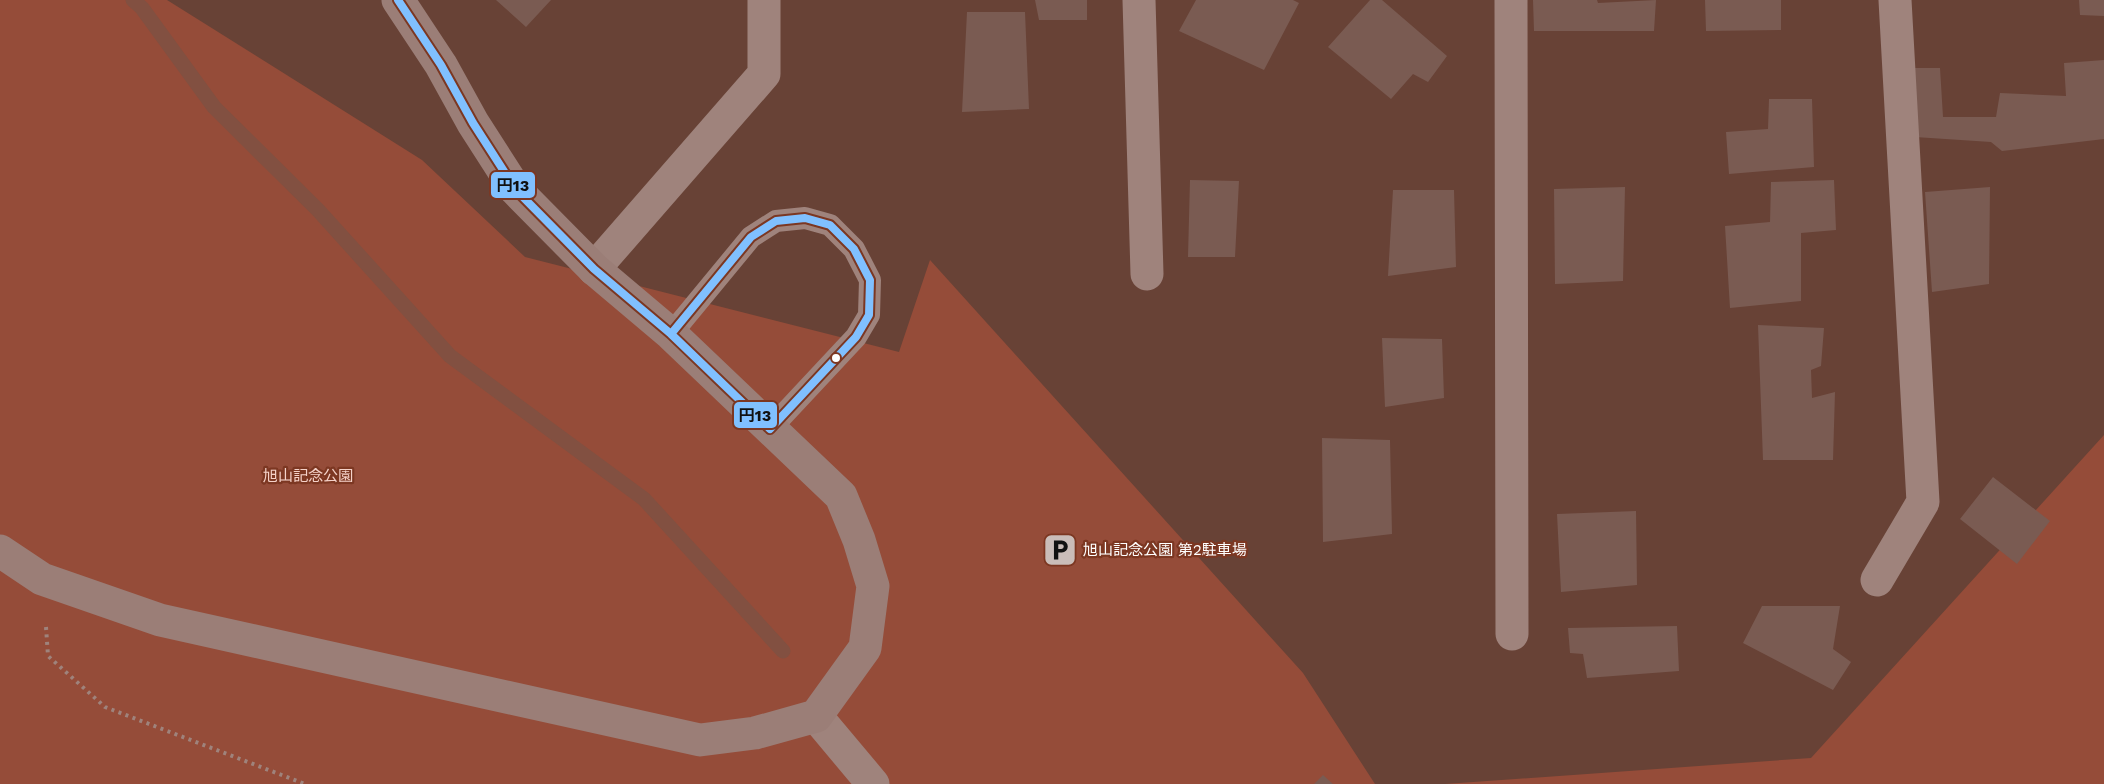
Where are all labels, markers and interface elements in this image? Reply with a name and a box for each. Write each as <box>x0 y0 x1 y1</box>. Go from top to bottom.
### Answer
line badge: 円13 <box>490 171 536 199</box>
text: 円13 <box>497 176 529 195</box>
unlabelled marker <box>830 352 842 364</box>
line badge: 円13 <box>733 401 778 429</box>
text: 円13 <box>739 406 771 425</box>
park label: 旭山記念公園 <box>263 467 353 485</box>
parking icon: 旭山記念公園 第2駐車場 <box>1042 532 1078 568</box>
place label: 旭山記念公園 第2駐車場 <box>1083 541 1247 559</box>

